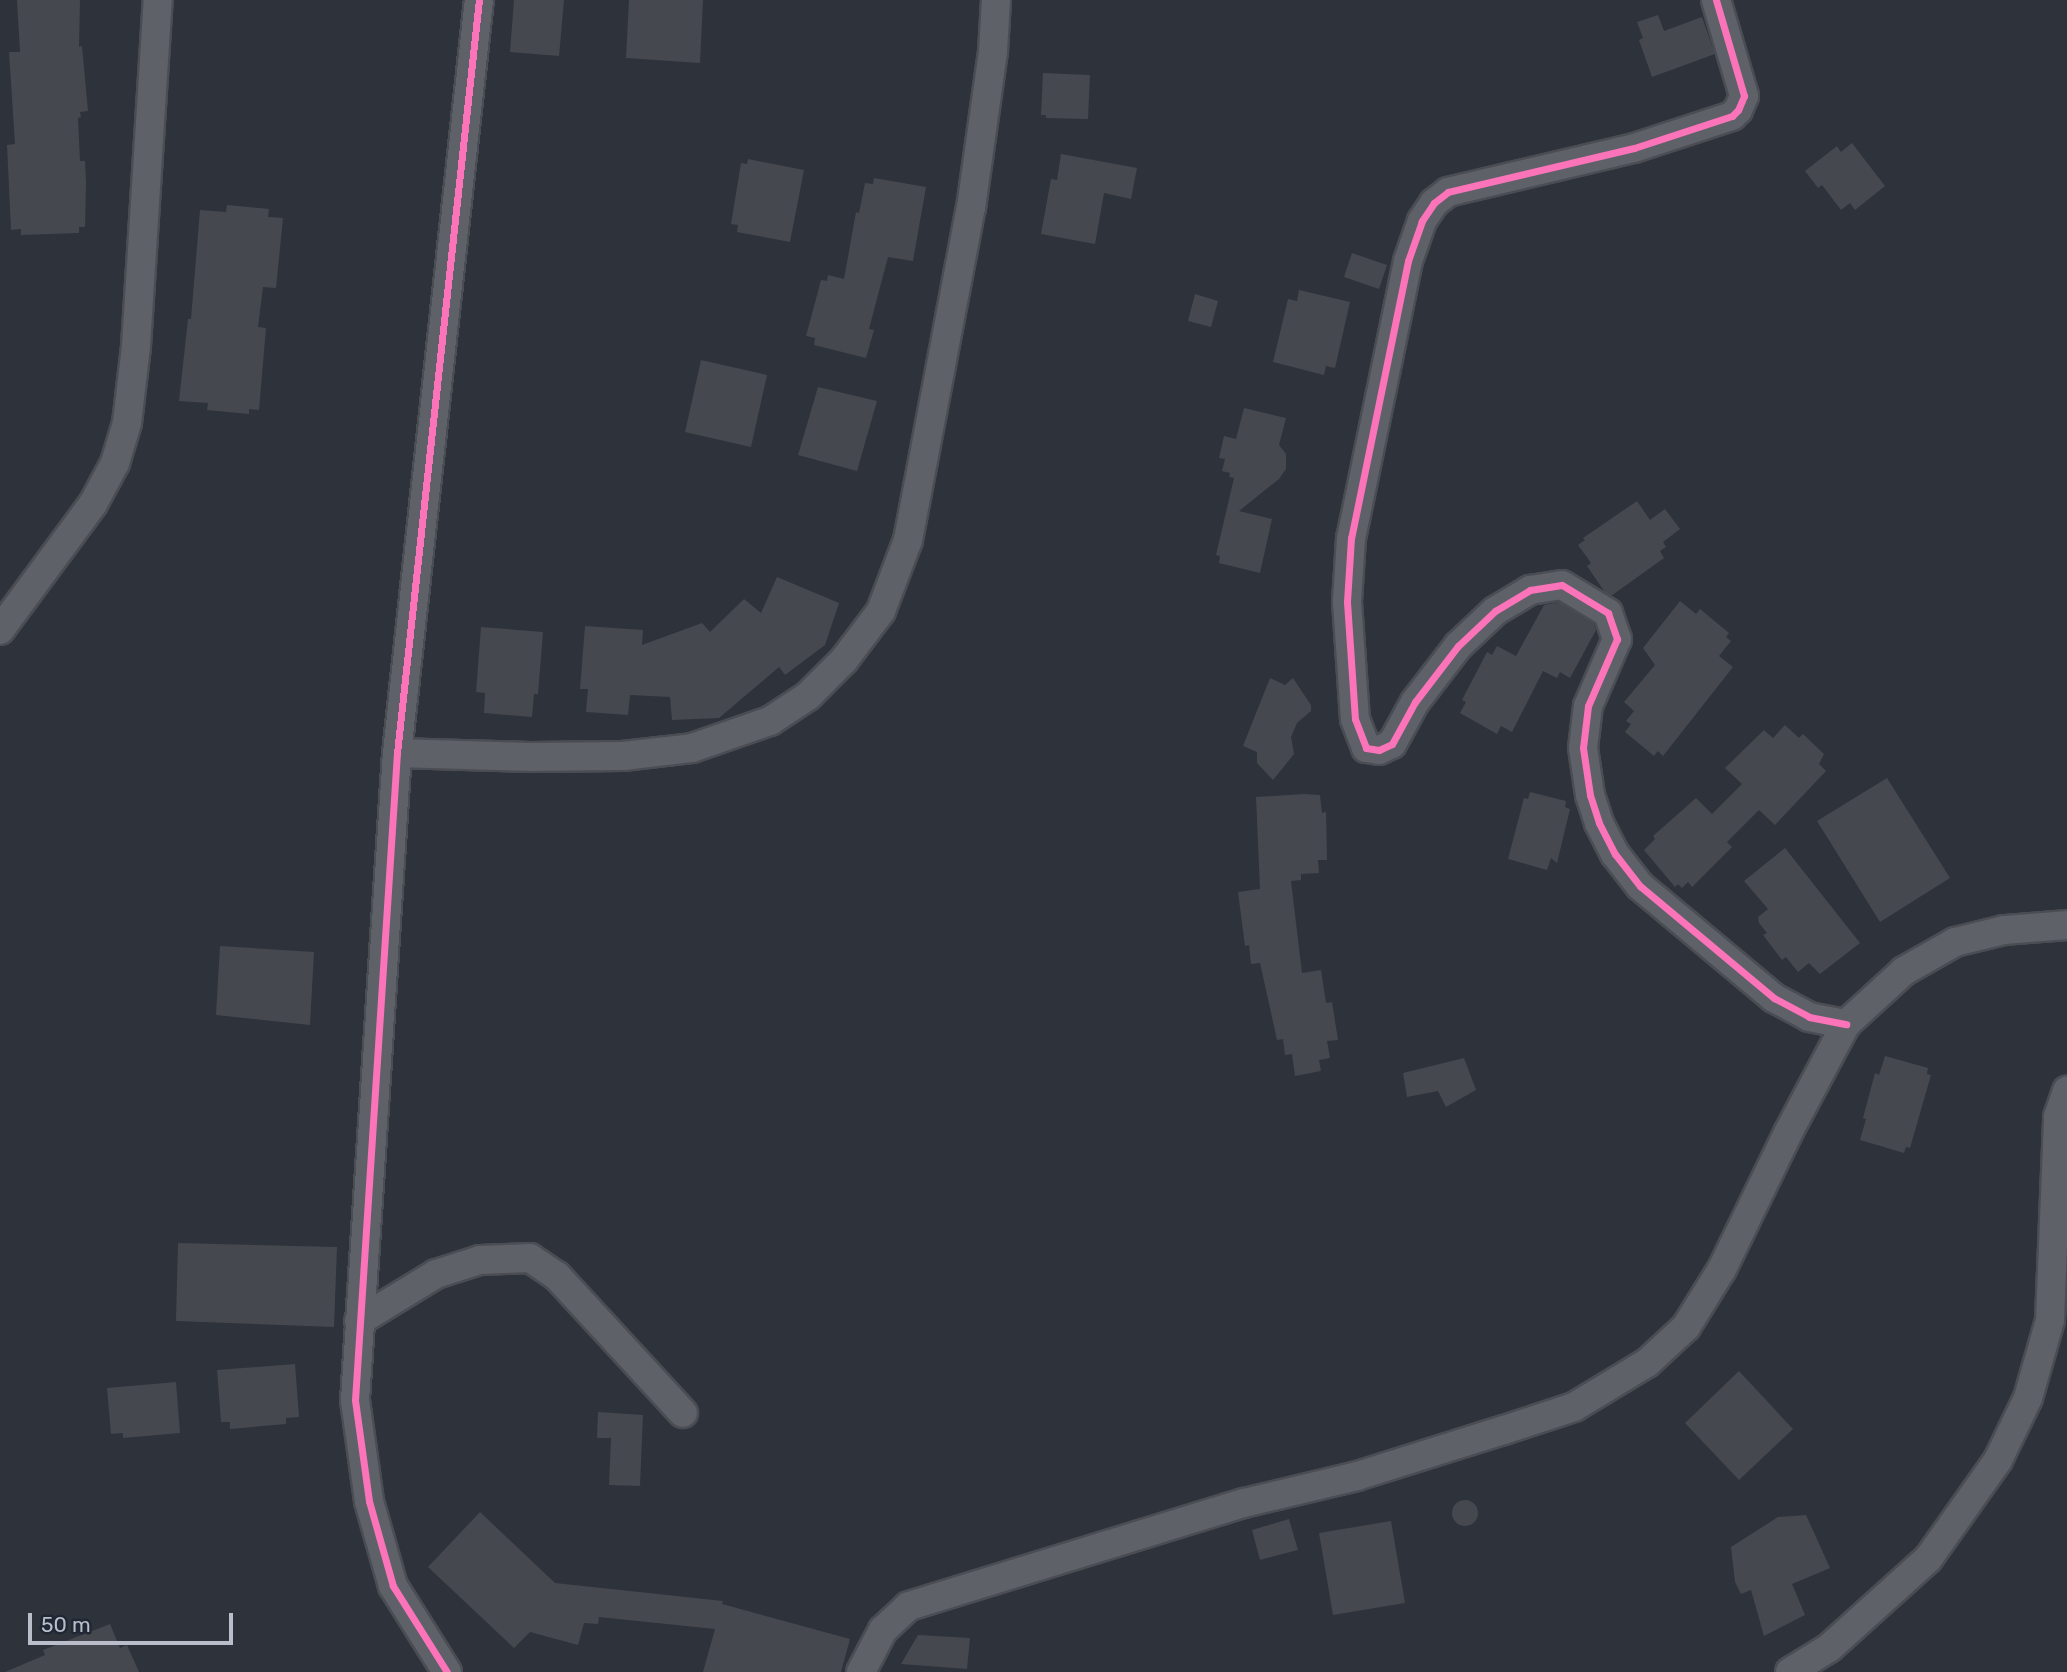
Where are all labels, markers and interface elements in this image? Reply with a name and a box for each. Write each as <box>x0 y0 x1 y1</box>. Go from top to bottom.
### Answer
scale bar <box>32 1598 236 1642</box>
text: 50 m <box>41 1612 91 1637</box>

